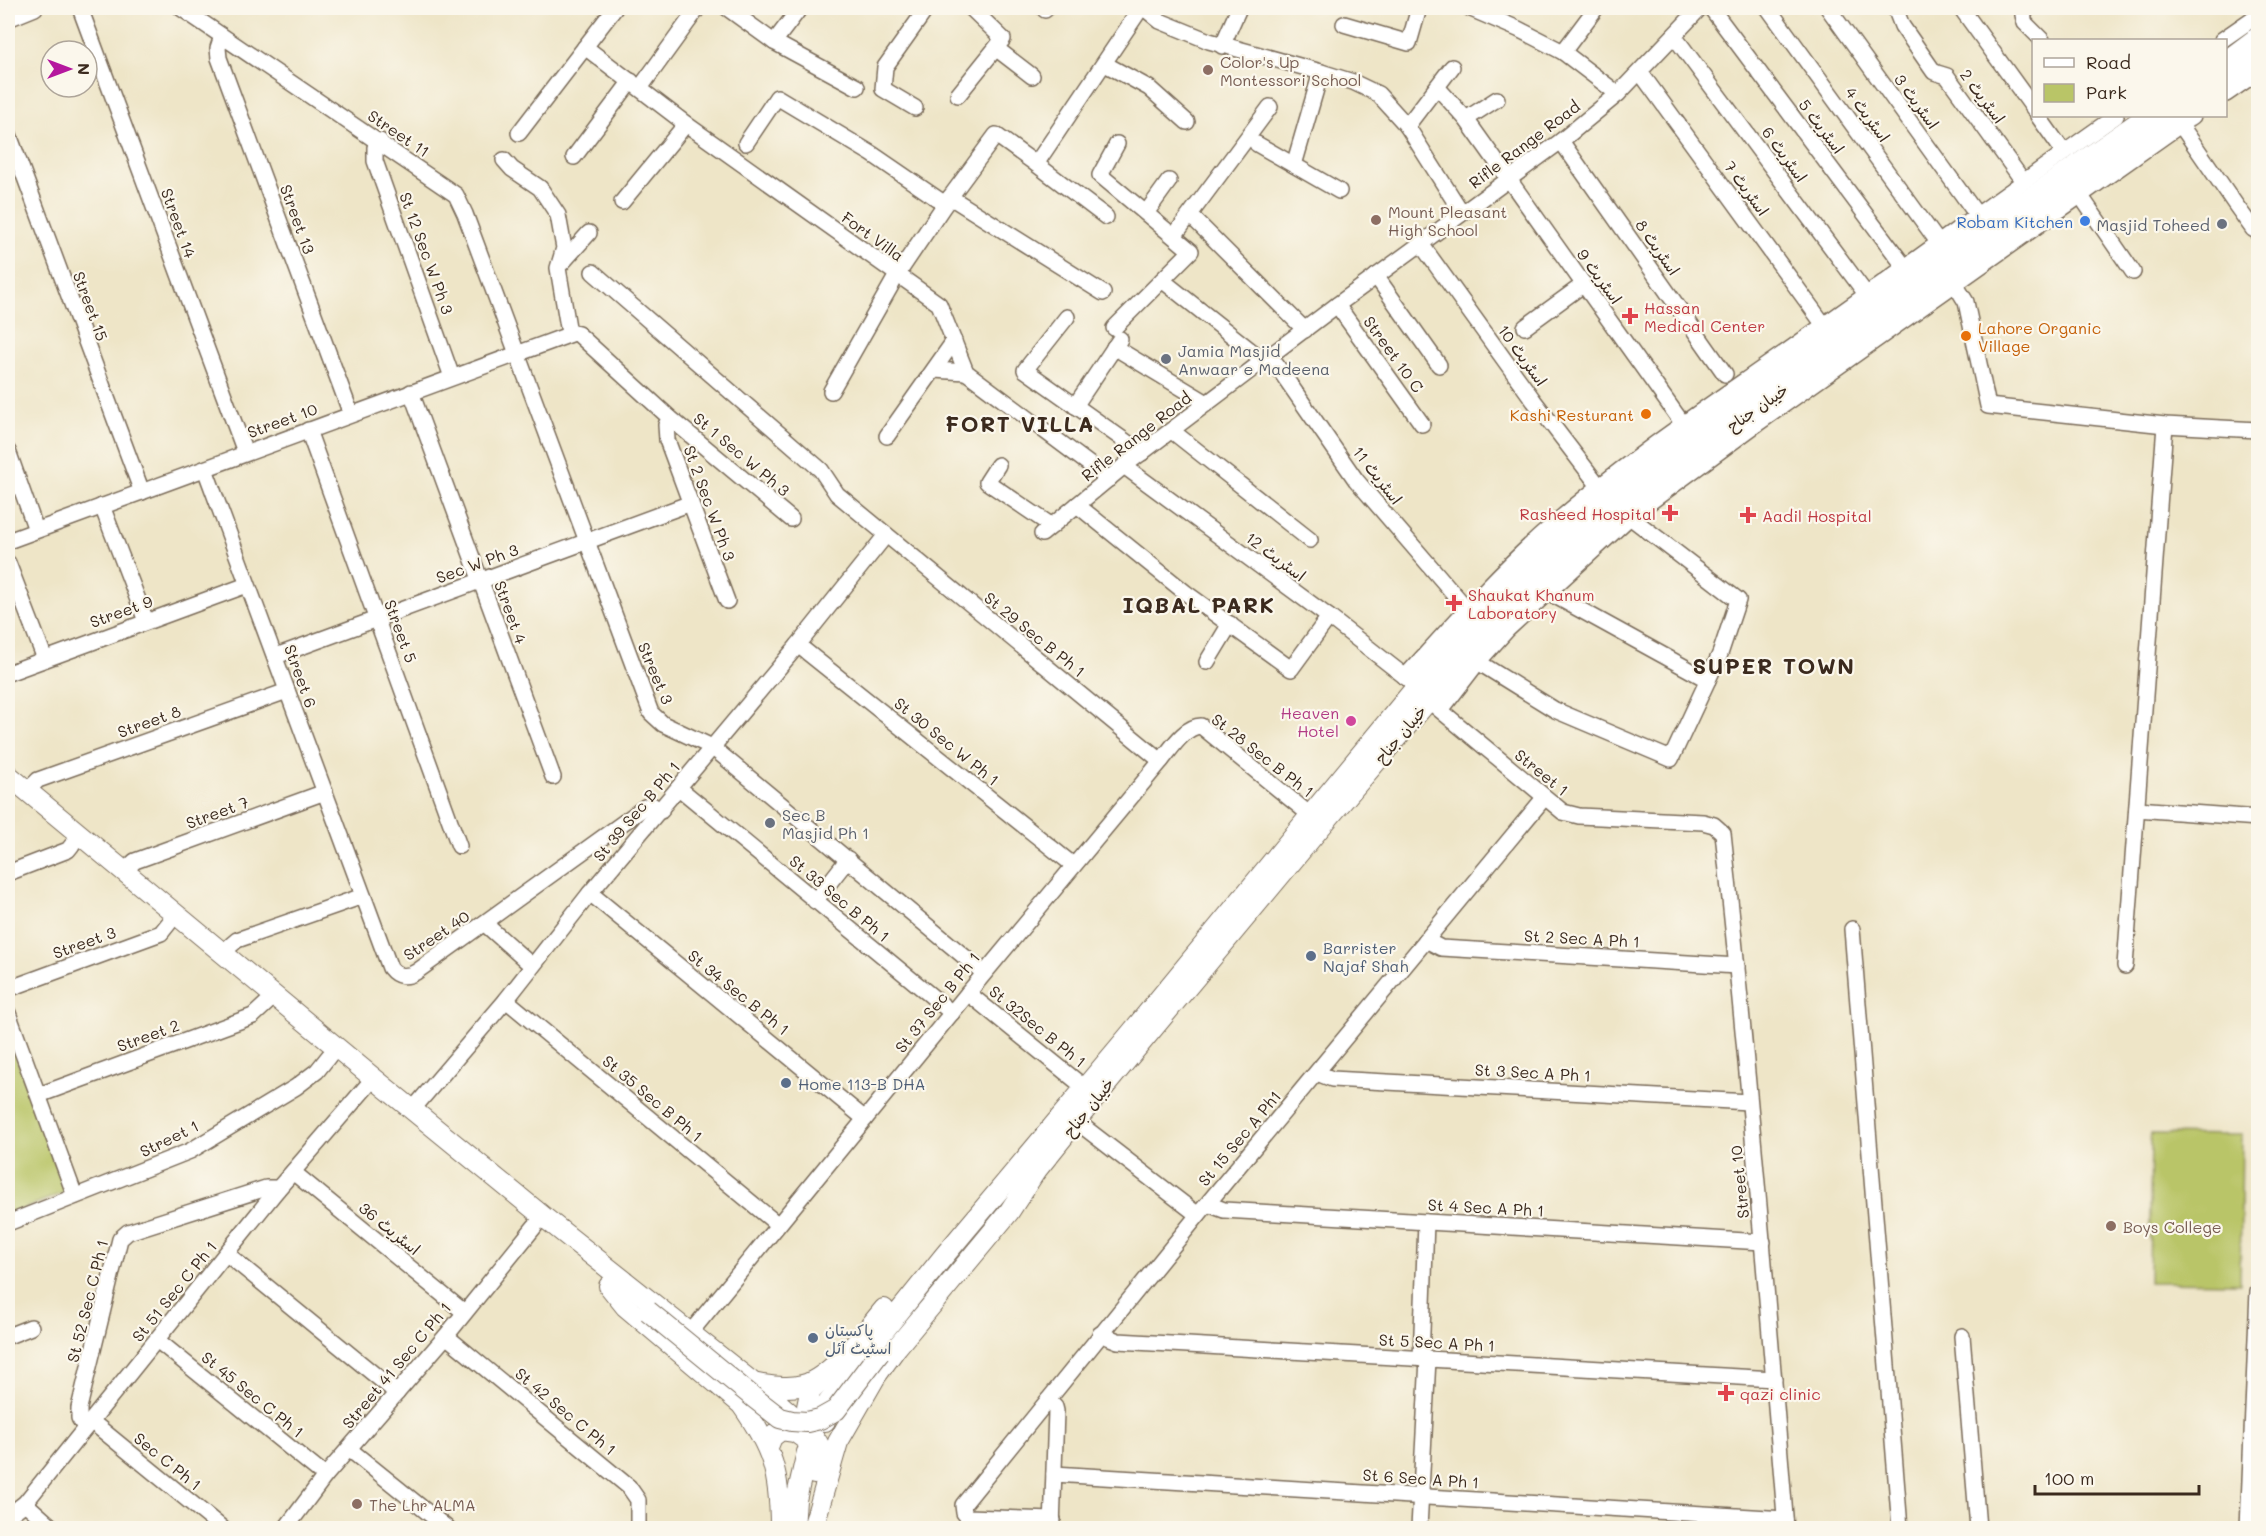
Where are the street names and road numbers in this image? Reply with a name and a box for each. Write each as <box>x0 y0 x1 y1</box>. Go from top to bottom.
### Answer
street label: اسٹریٹ 2 <box>1956 65 2010 127</box>
street label: اسٹریٹ 3 <box>1890 69 1944 133</box>
street label: اسٹریٹ 4 <box>1841 82 1895 146</box>
street label: اسٹریٹ 5 <box>1795 94 1849 158</box>
street label: Rifle Range Road <box>1464 95 1584 193</box>
street label: Street 11 <box>364 105 434 161</box>
street label: اسٹریٹ 6 <box>1758 122 1812 186</box>
street label: اسٹریٹ 7 <box>1720 156 1774 220</box>
street label: Street 13 <box>276 181 320 257</box>
street label: Street 14 <box>157 185 201 261</box>
street label: St 12 Sec W Ph 3 <box>395 189 459 317</box>
street label: Fort Villa <box>838 206 908 266</box>
street label: اسٹریٹ 8 <box>1631 215 1685 279</box>
street label: اسٹریٹ 9 <box>1573 244 1627 308</box>
street label: Street 15 <box>69 268 113 344</box>
street label: Street 10 C <box>1359 312 1429 396</box>
street label: اسٹریٹ 10 <box>1494 320 1552 390</box>
street label: خیبان جناح <box>1722 378 1792 437</box>
street label: Rifle Range Road <box>1077 387 1195 485</box>
street label: Street 10 <box>244 398 320 442</box>
street label: St 1 Sec W Ph 3 <box>690 408 794 500</box>
street label: اسٹریٹ 11 <box>1349 442 1407 508</box>
street label: St 2 Sec W Ph 3 <box>679 443 741 563</box>
street label: اسٹریٹ 12 <box>1242 527 1310 585</box>
street label: Sec W Ph 3 <box>433 538 521 588</box>
street label: Street 4 <box>490 578 532 647</box>
street label: St 29 Sec B Ph 1 <box>980 587 1090 681</box>
street label: Street 9 <box>87 590 155 632</box>
street label: Street 5 <box>380 597 422 665</box>
street label: Street 3 <box>634 639 678 707</box>
street label: Street 6 <box>280 642 322 710</box>
street label: St 30 Sec W Ph 1 <box>890 692 1004 790</box>
street label: Street 8 <box>115 700 184 742</box>
street label: خیبان جناح <box>1369 700 1431 768</box>
street label: St 28 Sec B Ph 1 <box>1208 708 1318 802</box>
street label: Street 1 <box>1511 744 1573 800</box>
street label: St 39 Sec B Ph 1 <box>588 756 684 866</box>
street label: Street 7 <box>183 791 251 833</box>
street label: St 33 Sec B Ph 1 <box>786 850 894 946</box>
street label: Street 40 <box>399 905 473 965</box>
street label: Street 3 <box>50 921 118 963</box>
street label: St 2 Sec A Ph 1 <box>1524 924 1640 952</box>
street label: St 34 Sec B Ph 1 <box>684 945 794 1039</box>
street label: St 37 Sec B Ph 1 <box>890 947 984 1057</box>
street label: St 32Sec B Ph 1 <box>985 980 1091 1072</box>
street label: Street 2 <box>114 1014 182 1056</box>
street label: St 35 Sec B Ph 1 <box>599 1050 707 1146</box>
street label: St 3 Sec A Ph 1 <box>1474 1058 1592 1086</box>
street label: خیبان جناح <box>1058 1073 1119 1142</box>
street label: St 15 Sec A Ph1 <box>1193 1086 1285 1190</box>
street label: Street 1 <box>136 1115 202 1161</box>
street label: Street 10 <box>1725 1144 1753 1219</box>
street label: St 4 Sec A Ph 1 <box>1427 1193 1545 1221</box>
street label: اسٹریٹ 36 <box>355 1197 425 1259</box>
street label: St 51 Sec C Ph 1 <box>127 1236 221 1346</box>
street label: St 52 Sec C Ph 1 <box>62 1238 112 1364</box>
street label: Street 41 Sec C Ph 1 <box>337 1297 455 1433</box>
street label: St 5 Sec A Ph 1 <box>1378 1328 1496 1356</box>
street label: St 45 Sec C Ph 1 <box>197 1346 309 1442</box>
street label: St 42 Sec C Ph 1 <box>511 1363 621 1459</box>
street label: Sec C Ph 1 <box>130 1427 206 1495</box>
street label: St 6 Sec A Ph 1 <box>1362 1463 1480 1493</box>

